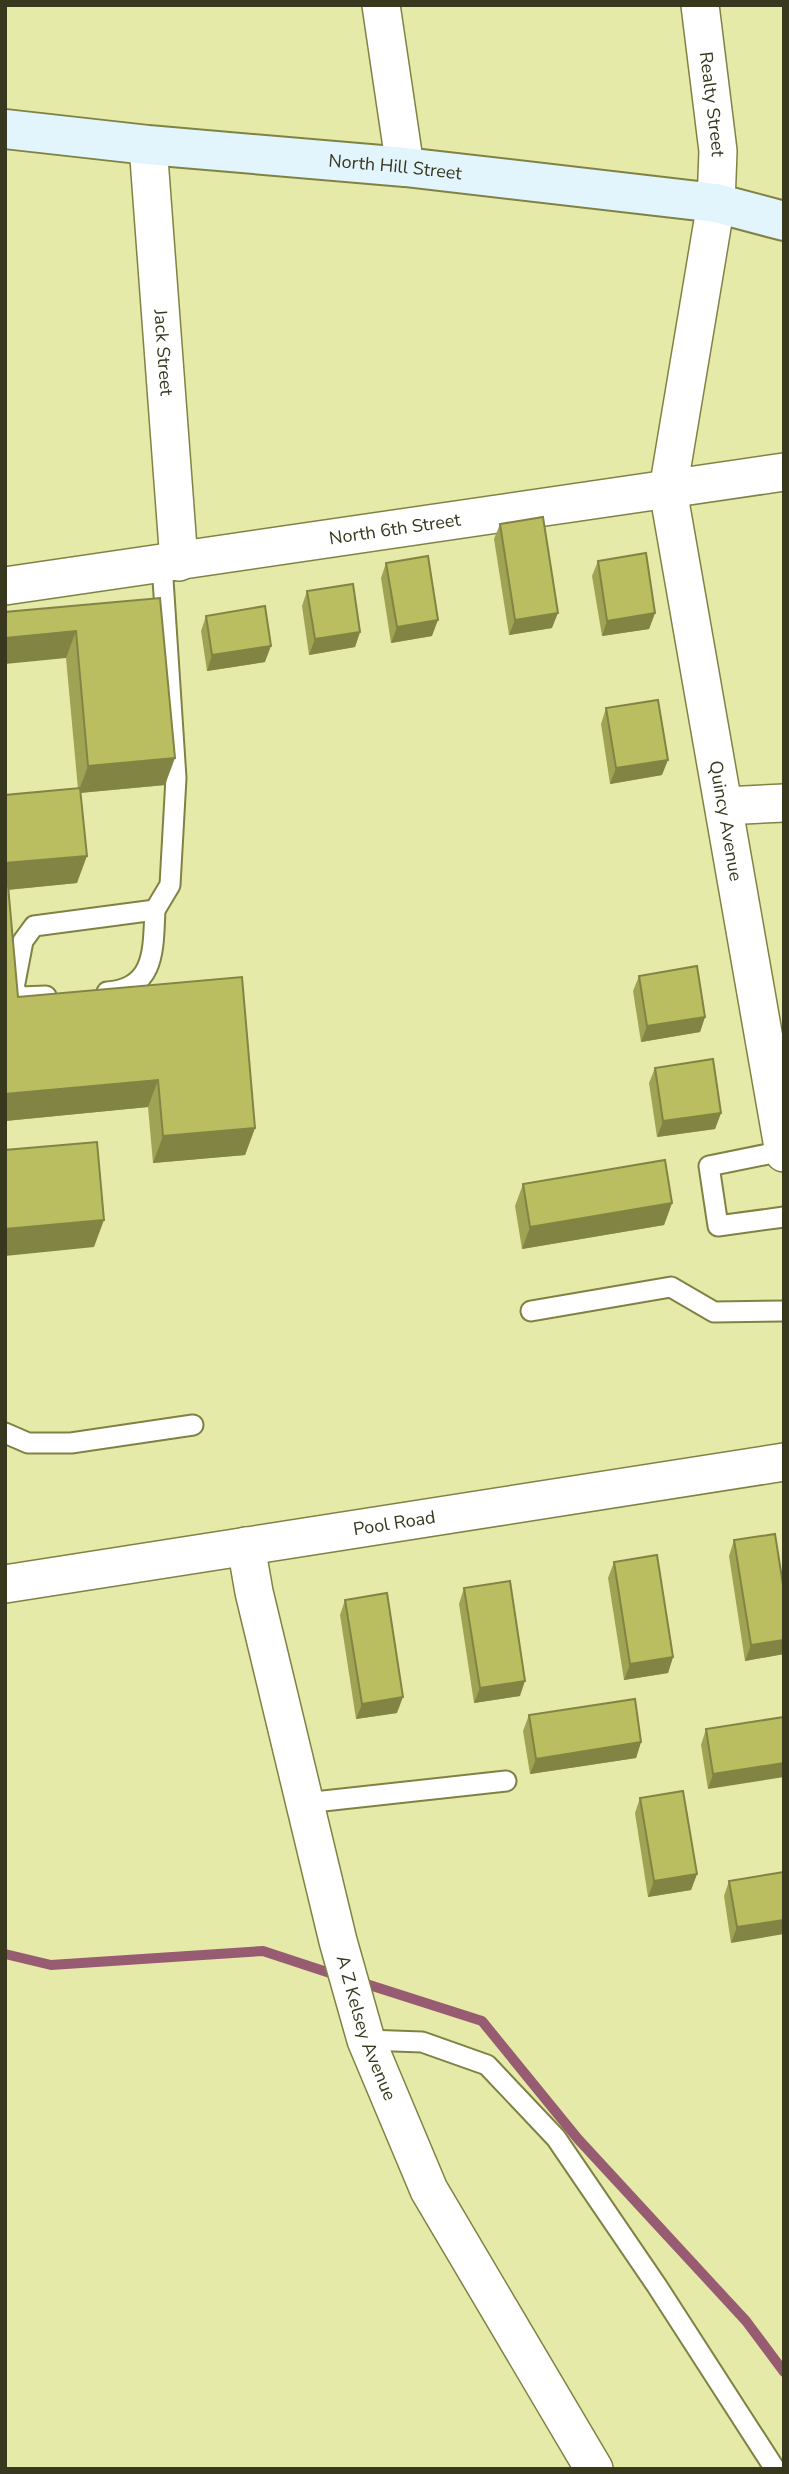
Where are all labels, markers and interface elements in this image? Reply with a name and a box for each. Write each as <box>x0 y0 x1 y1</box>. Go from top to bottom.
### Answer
street label: Realty Street <box>694 50 730 158</box>
street label: North Hill Street <box>328 148 464 186</box>
street label: Jack Street <box>148 307 179 397</box>
street label: North 6th Street <box>327 507 463 550</box>
street label: Quincy Avenue <box>704 759 748 883</box>
street label: Pool Road <box>351 1505 437 1541</box>
street label: A Z Kelsey Avenue <box>331 1952 402 2104</box>

